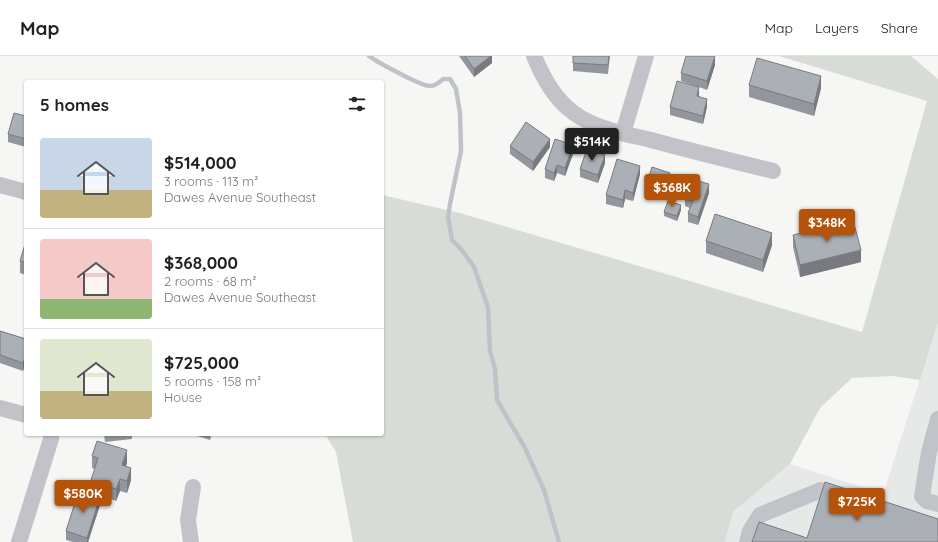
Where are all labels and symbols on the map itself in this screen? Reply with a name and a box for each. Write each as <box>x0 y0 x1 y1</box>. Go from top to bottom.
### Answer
pin: $514K <box>564 128 620 162</box>
pin: $368K <box>644 174 700 208</box>
pin: $348K <box>799 209 855 243</box>
pin: $580K <box>55 480 111 514</box>
pin: $725K <box>829 488 885 522</box>

